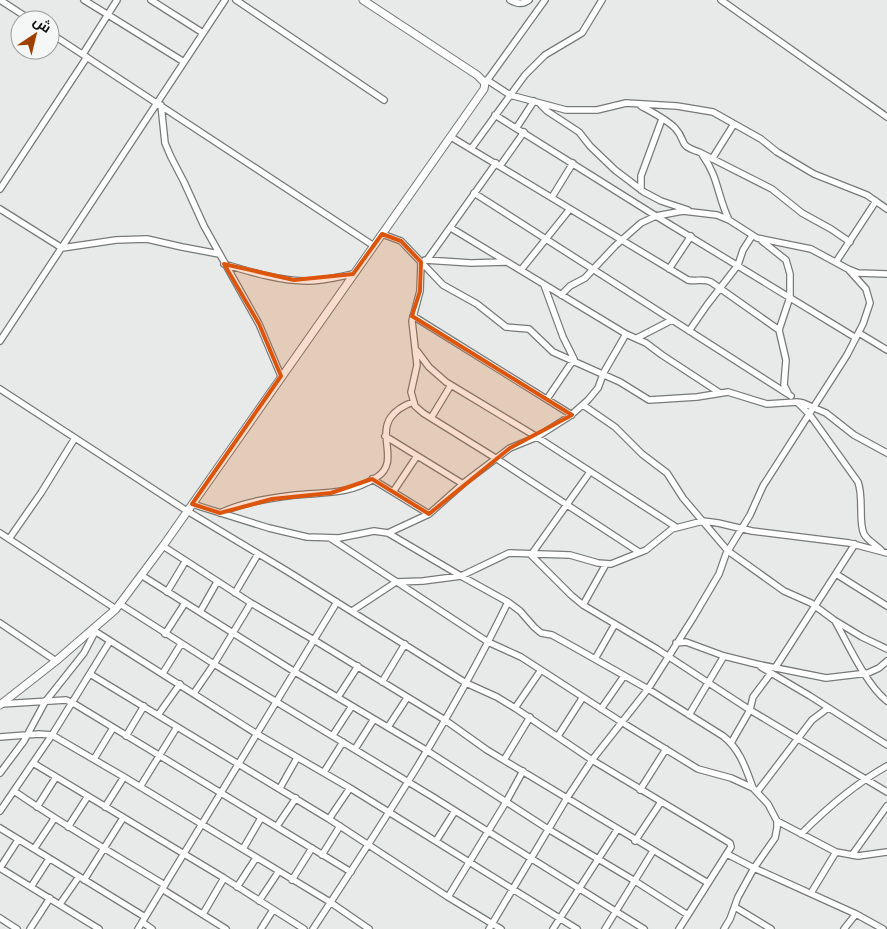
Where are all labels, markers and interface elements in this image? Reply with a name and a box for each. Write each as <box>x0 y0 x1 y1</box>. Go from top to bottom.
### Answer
north arrow <box>10 10 60 60</box>
text: ش <box>30 12 55 37</box>

